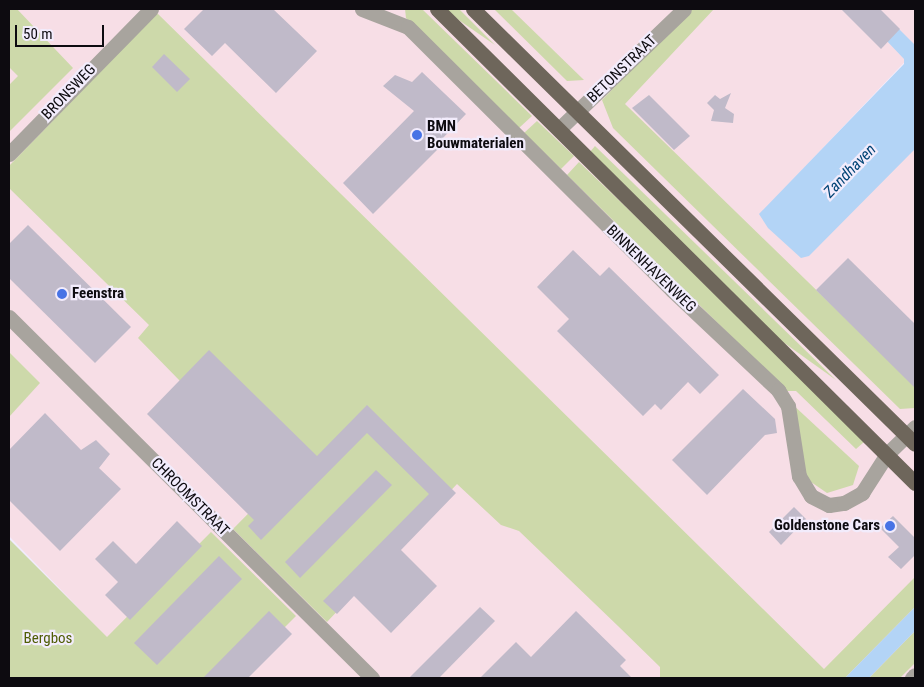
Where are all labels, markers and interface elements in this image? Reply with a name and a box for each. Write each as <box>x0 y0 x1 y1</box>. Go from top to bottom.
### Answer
scale bar <box>18 15 106 47</box>
text: 50 m <box>23 25 53 43</box>
street label: BETONSTRAAT <box>584 31 660 107</box>
street label: BRONSWEG <box>38 61 100 123</box>
place label: BMN Bouwmaterialen <box>427 117 524 152</box>
marker: BMN Bouwmaterialen <box>411 129 423 141</box>
water label: Zandhaven <box>820 140 880 202</box>
street label: BINNENHAVENWEG <box>602 222 700 316</box>
place label: Feenstra <box>72 285 124 303</box>
marker: Feenstra <box>56 288 68 300</box>
street label: CHROOMSTRAAT <box>147 454 233 540</box>
place label: Goldenstone Cars <box>774 517 880 535</box>
marker: Goldenstone Cars <box>884 520 896 532</box>
park label: Bergbos <box>24 630 72 648</box>

